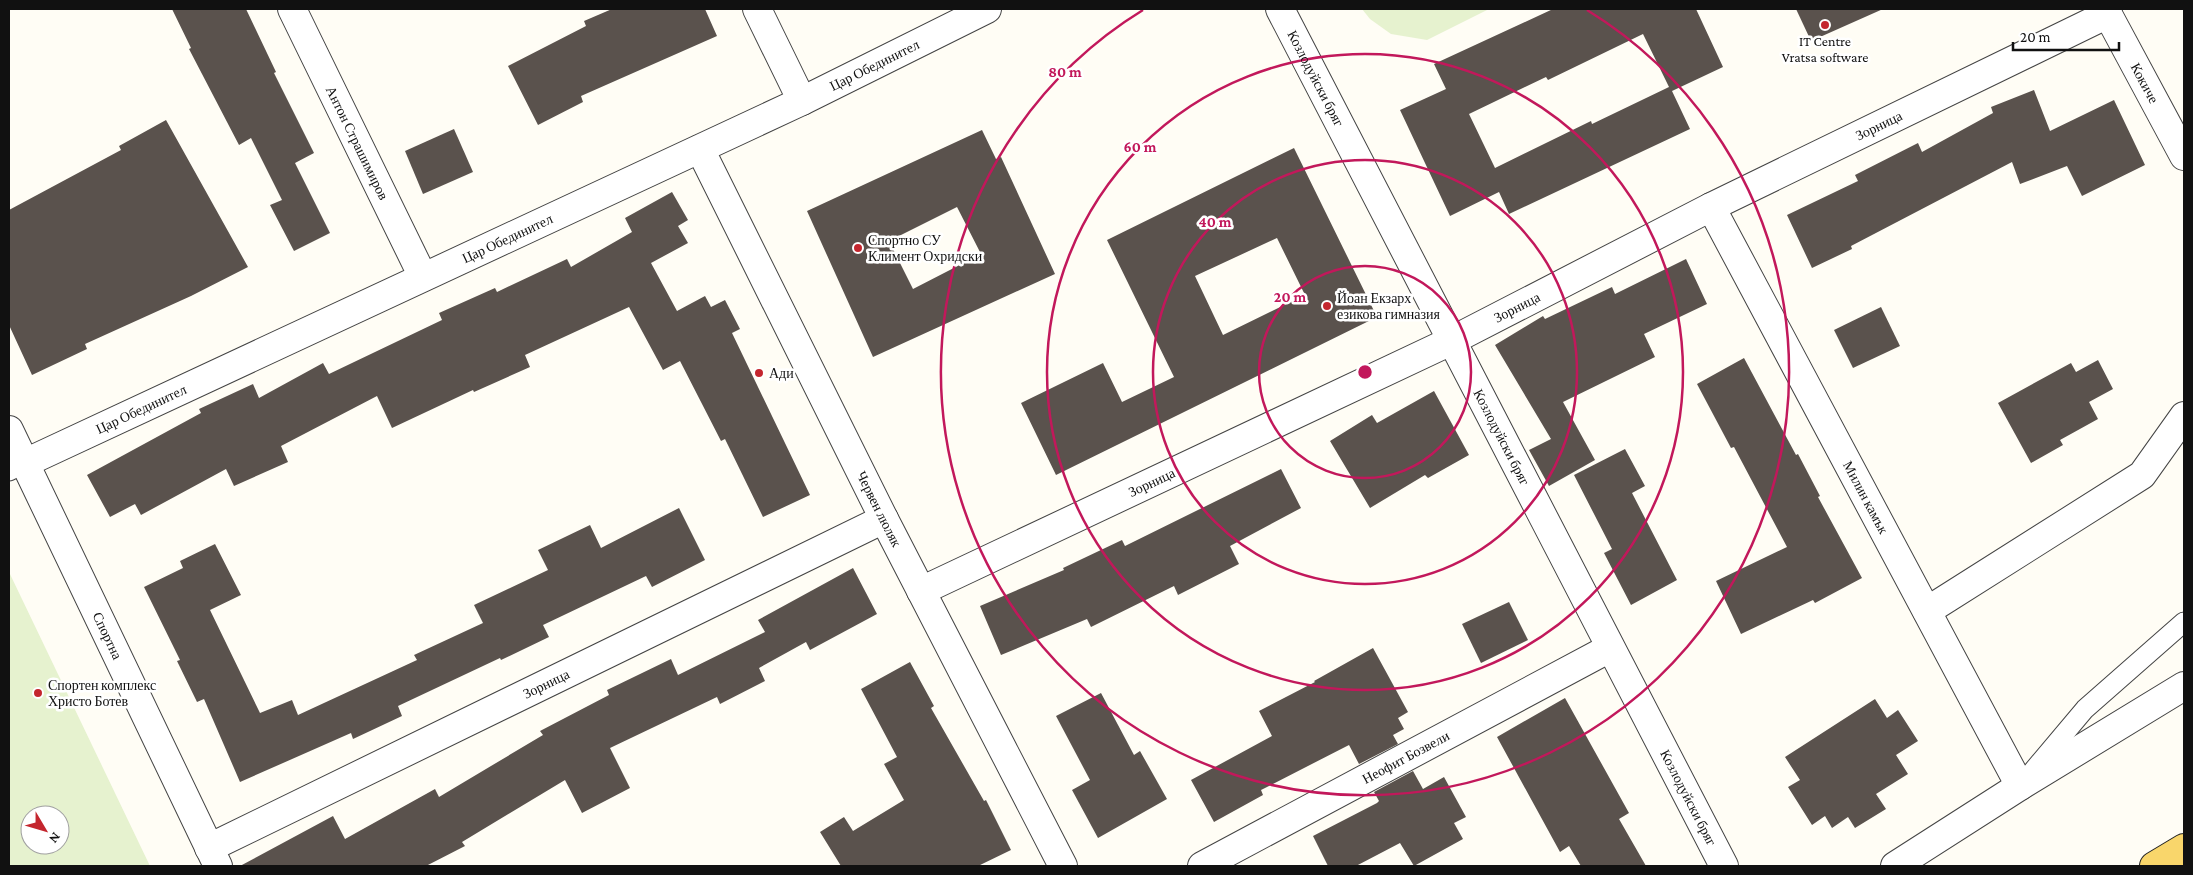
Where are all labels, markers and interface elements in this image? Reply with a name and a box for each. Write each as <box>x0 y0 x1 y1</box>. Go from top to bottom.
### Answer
marker: IT Centre Vratsa software <box>1819 19 1831 31</box>
scale bar <box>2013 20 2119 52</box>
street label: Козлодуйски бряг <box>1284 28 1347 129</box>
text: 20 m <box>2020 29 2051 45</box>
place label: IT Centre Vratsa software <box>1782 33 1868 65</box>
street label: Цар Обединител <box>827 36 922 94</box>
street label: Кокиче <box>2127 60 2162 106</box>
text: 80 m <box>1048 64 1082 80</box>
street label: Антон Страшимиров <box>323 83 392 203</box>
street label: Зорница <box>1853 107 1905 144</box>
text: 60 m <box>1124 139 1157 155</box>
street label: Цар Обединител <box>459 210 555 266</box>
text: 40 m <box>1199 214 1232 230</box>
place label: Спортно СУ Климент Охридски <box>868 232 983 264</box>
marker: Спортно СУ Климент Охридски <box>852 242 864 254</box>
street label: Зорница <box>1491 288 1543 326</box>
text: 20 m <box>1274 289 1306 305</box>
place label: Йоан Екзарх езикова гимназия <box>1337 290 1441 322</box>
marker: Йоан Екзарх езикова гимназия <box>1321 300 1333 312</box>
centre of rings <box>1356 363 1374 381</box>
place label: Ади <box>769 365 794 381</box>
marker: Ади <box>753 367 765 379</box>
street label: Цар Обединител <box>93 381 189 437</box>
street label: Козлодуйски бряг <box>1470 386 1533 488</box>
street label: Милин камък <box>1840 458 1892 537</box>
street label: Зорница <box>1126 464 1178 500</box>
street label: Червен люляк <box>853 468 905 550</box>
street label: Спортна <box>89 609 126 663</box>
street label: Зорница <box>520 665 573 702</box>
place label: Спортен комплекс Христо Ботев <box>48 677 156 709</box>
marker: Спортен комплекс Христо Ботев <box>32 687 44 699</box>
street label: Неофит Бозвели <box>1359 727 1453 787</box>
street label: Козлодуйски бряг <box>1657 747 1720 848</box>
north arrow <box>20 805 70 855</box>
text: N <box>46 829 64 847</box>

